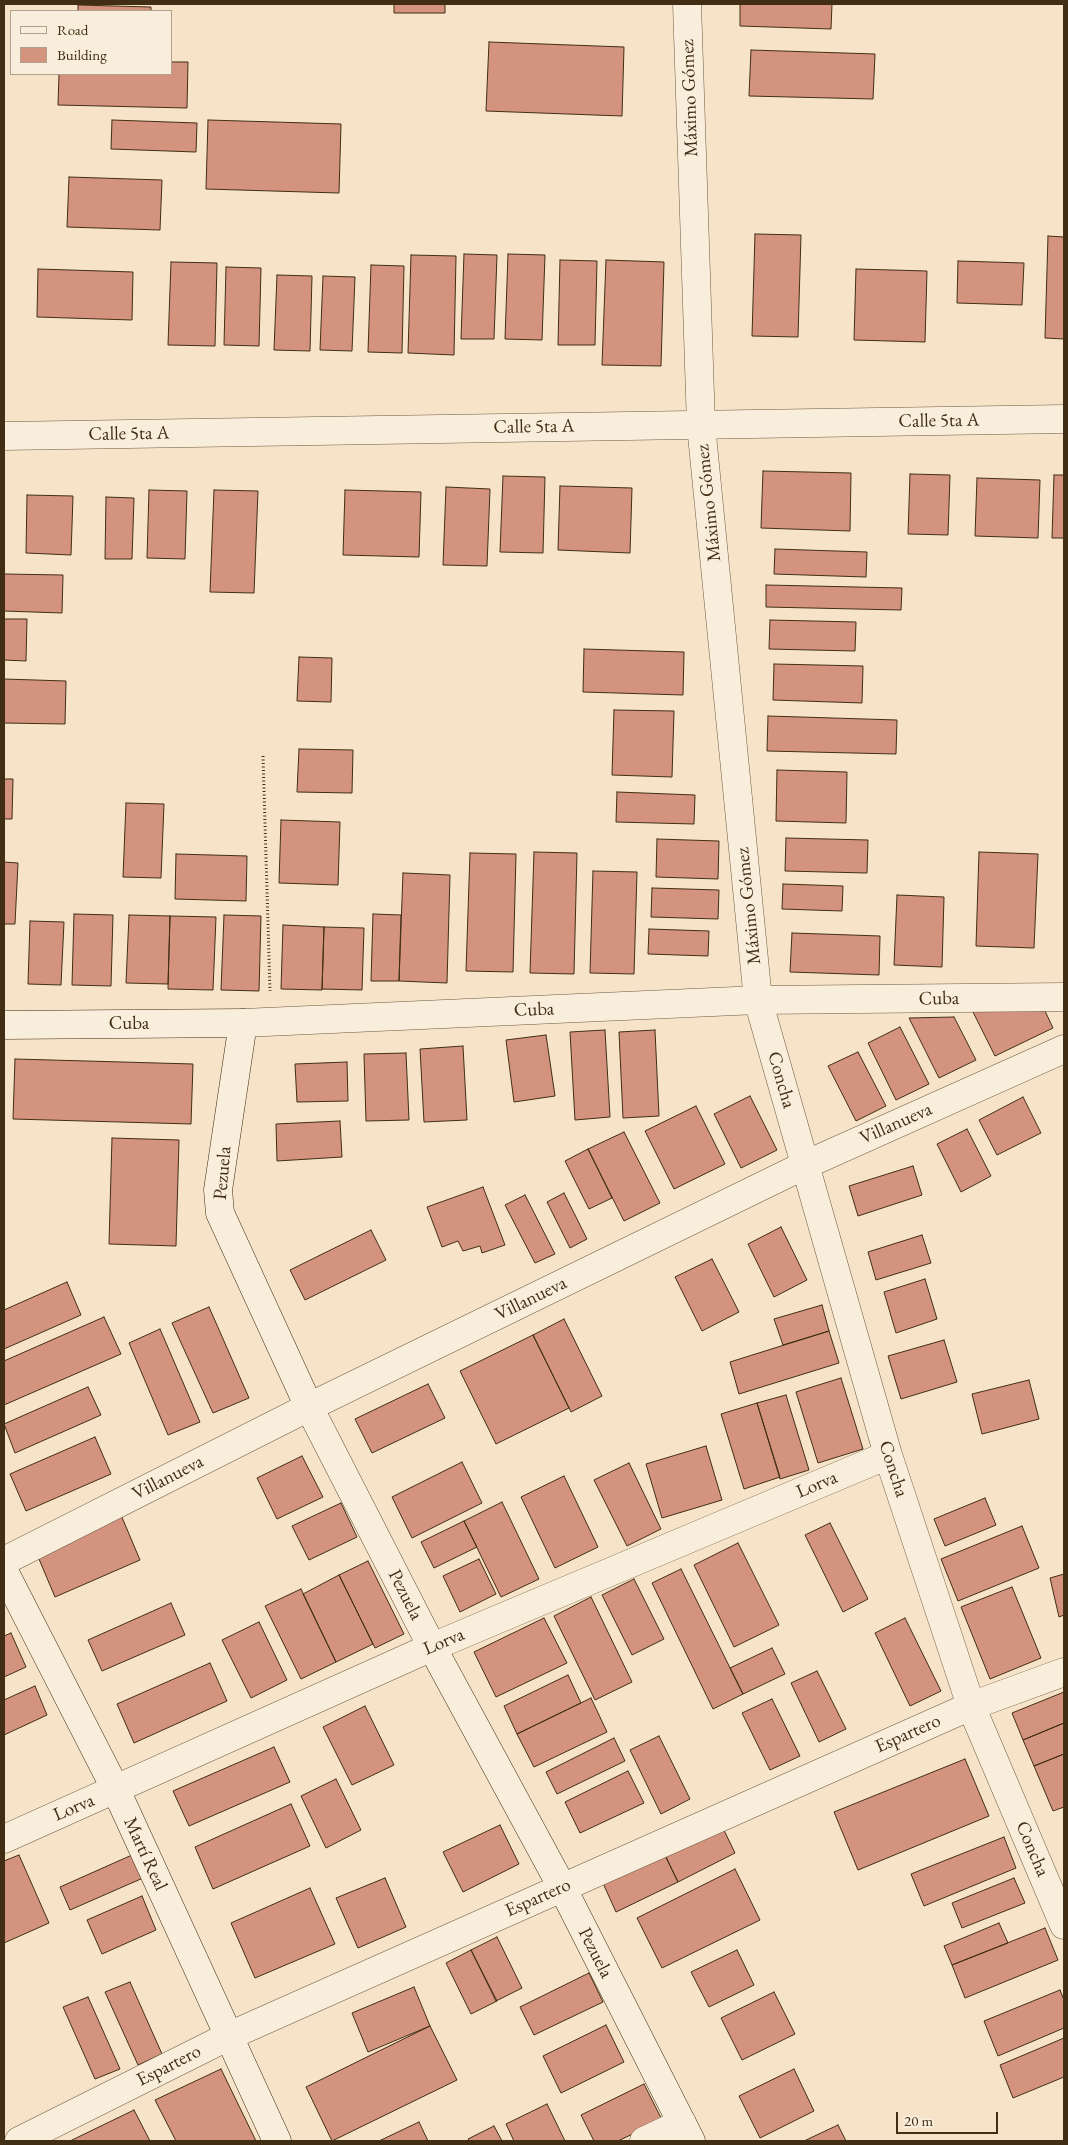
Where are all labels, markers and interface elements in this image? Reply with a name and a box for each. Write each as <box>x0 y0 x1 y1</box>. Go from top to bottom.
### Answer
legend <box>10 10 172 75</box>
text: Road <box>57 20 88 39</box>
street label: Máximo Gómez <box>677 39 703 157</box>
text: Building <box>57 45 107 64</box>
street label: Calle 5ta A <box>898 409 980 433</box>
street label: Calle 5ta A <box>493 415 575 439</box>
street label: Calle 5ta A <box>88 422 170 446</box>
street label: Máximo Gómez <box>692 443 726 563</box>
street label: Máximo Gómez <box>732 846 766 966</box>
street label: Cuba <box>919 987 959 1011</box>
street label: Cuba <box>513 998 555 1022</box>
street label: Cuba <box>109 1013 149 1035</box>
street label: Concha <box>762 1049 800 1111</box>
street label: Villanueva <box>856 1098 936 1150</box>
street label: Pezuela <box>209 1145 237 1201</box>
street label: Villanueva <box>491 1272 571 1326</box>
street label: Concha <box>873 1438 913 1500</box>
street label: Villanueva <box>129 1450 207 1506</box>
street label: Lorva <box>793 1466 841 1504</box>
street label: Pezuela <box>383 1566 427 1624</box>
street label: Lorva <box>420 1623 468 1661</box>
street label: Espartero <box>872 1709 944 1759</box>
street label: Lorva <box>50 1789 98 1827</box>
street label: Martí Real <box>118 1814 172 1894</box>
street label: Concha <box>1010 1818 1054 1880</box>
street label: Espartero <box>502 1873 574 1923</box>
street label: Pezuela <box>573 1924 617 1982</box>
street label: Espartero <box>133 2040 205 2092</box>
scale bar <box>898 2102 1000 2134</box>
text: 20 m <box>904 2111 933 2130</box>

